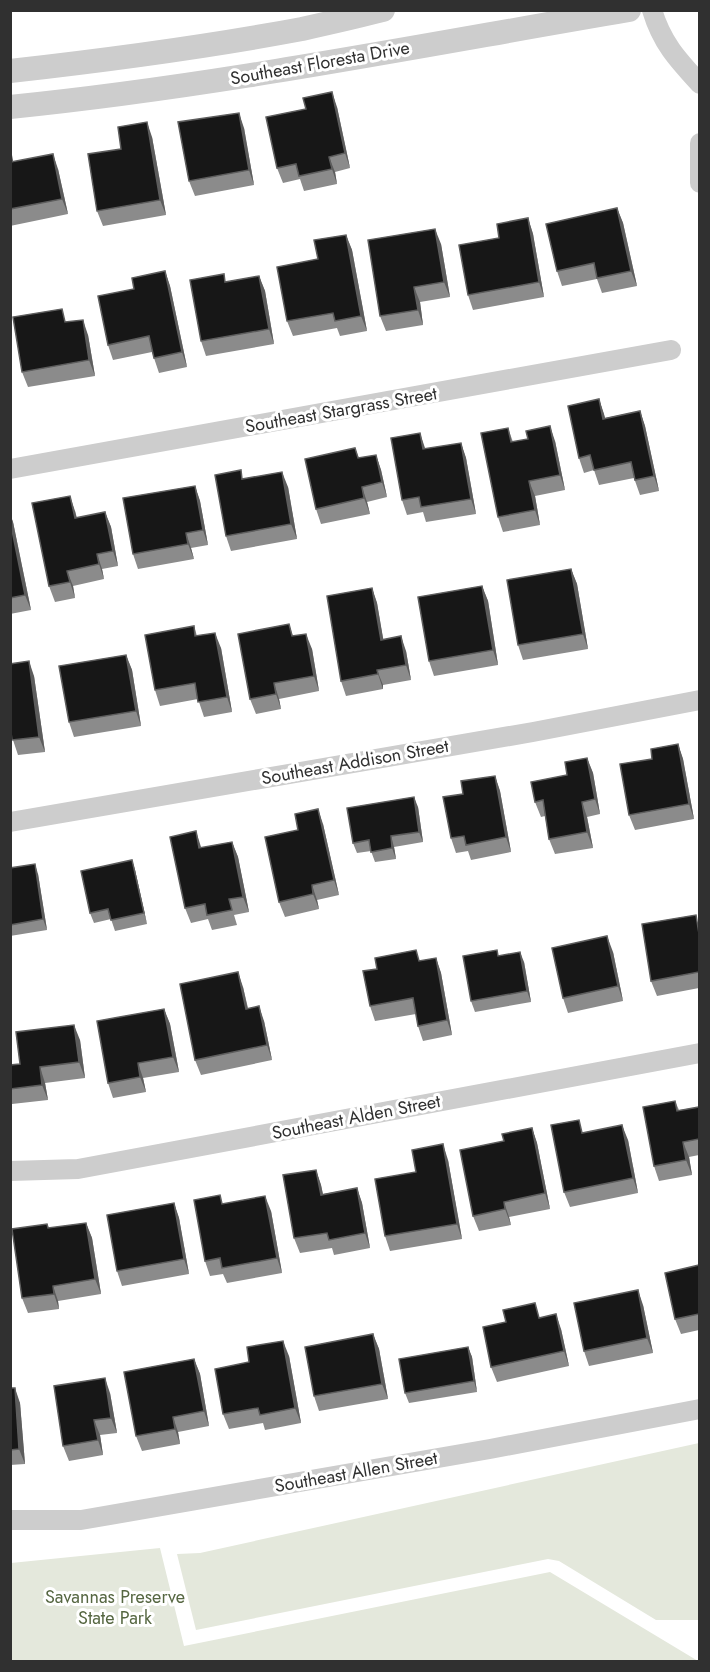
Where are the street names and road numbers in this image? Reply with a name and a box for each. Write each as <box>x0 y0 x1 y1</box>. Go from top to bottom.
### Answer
street label: Southeast Floresta Drive <box>228 34 412 92</box>
street label: Southeast Stargrass Street <box>243 380 440 440</box>
street label: Southeast Addison Street <box>259 733 451 791</box>
street label: Southeast Alden Street <box>270 1088 443 1146</box>
street label: Southeast Allen Street <box>272 1445 440 1499</box>

